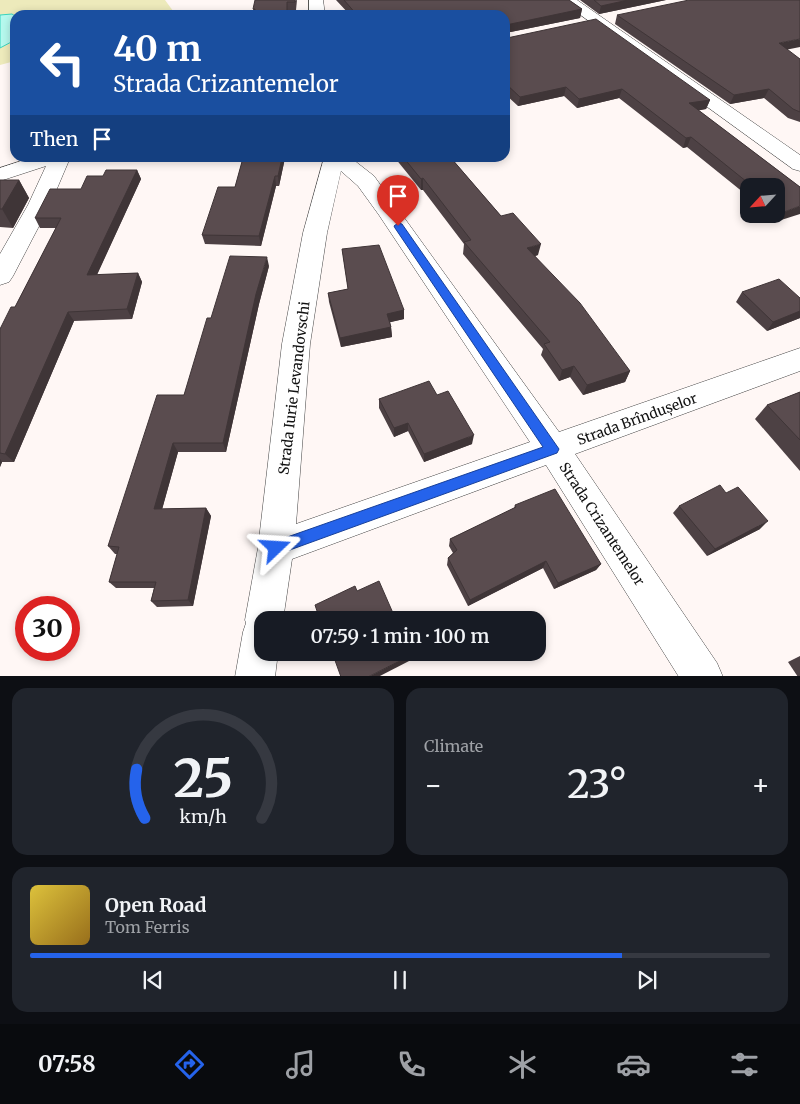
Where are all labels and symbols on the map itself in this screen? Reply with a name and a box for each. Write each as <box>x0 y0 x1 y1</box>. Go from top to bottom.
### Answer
pin <box>377 175 419 226</box>
north arrow <box>740 178 785 222</box>
street label: Strada Iurie Levandovschi <box>274 300 314 476</box>
street label: Strada Brîndușelor <box>575 389 699 449</box>
street label: Strada Crizantemelor <box>555 459 649 589</box>
position arrow <box>249 521 301 573</box>
speed limit sign: 30 <box>15 596 80 661</box>

